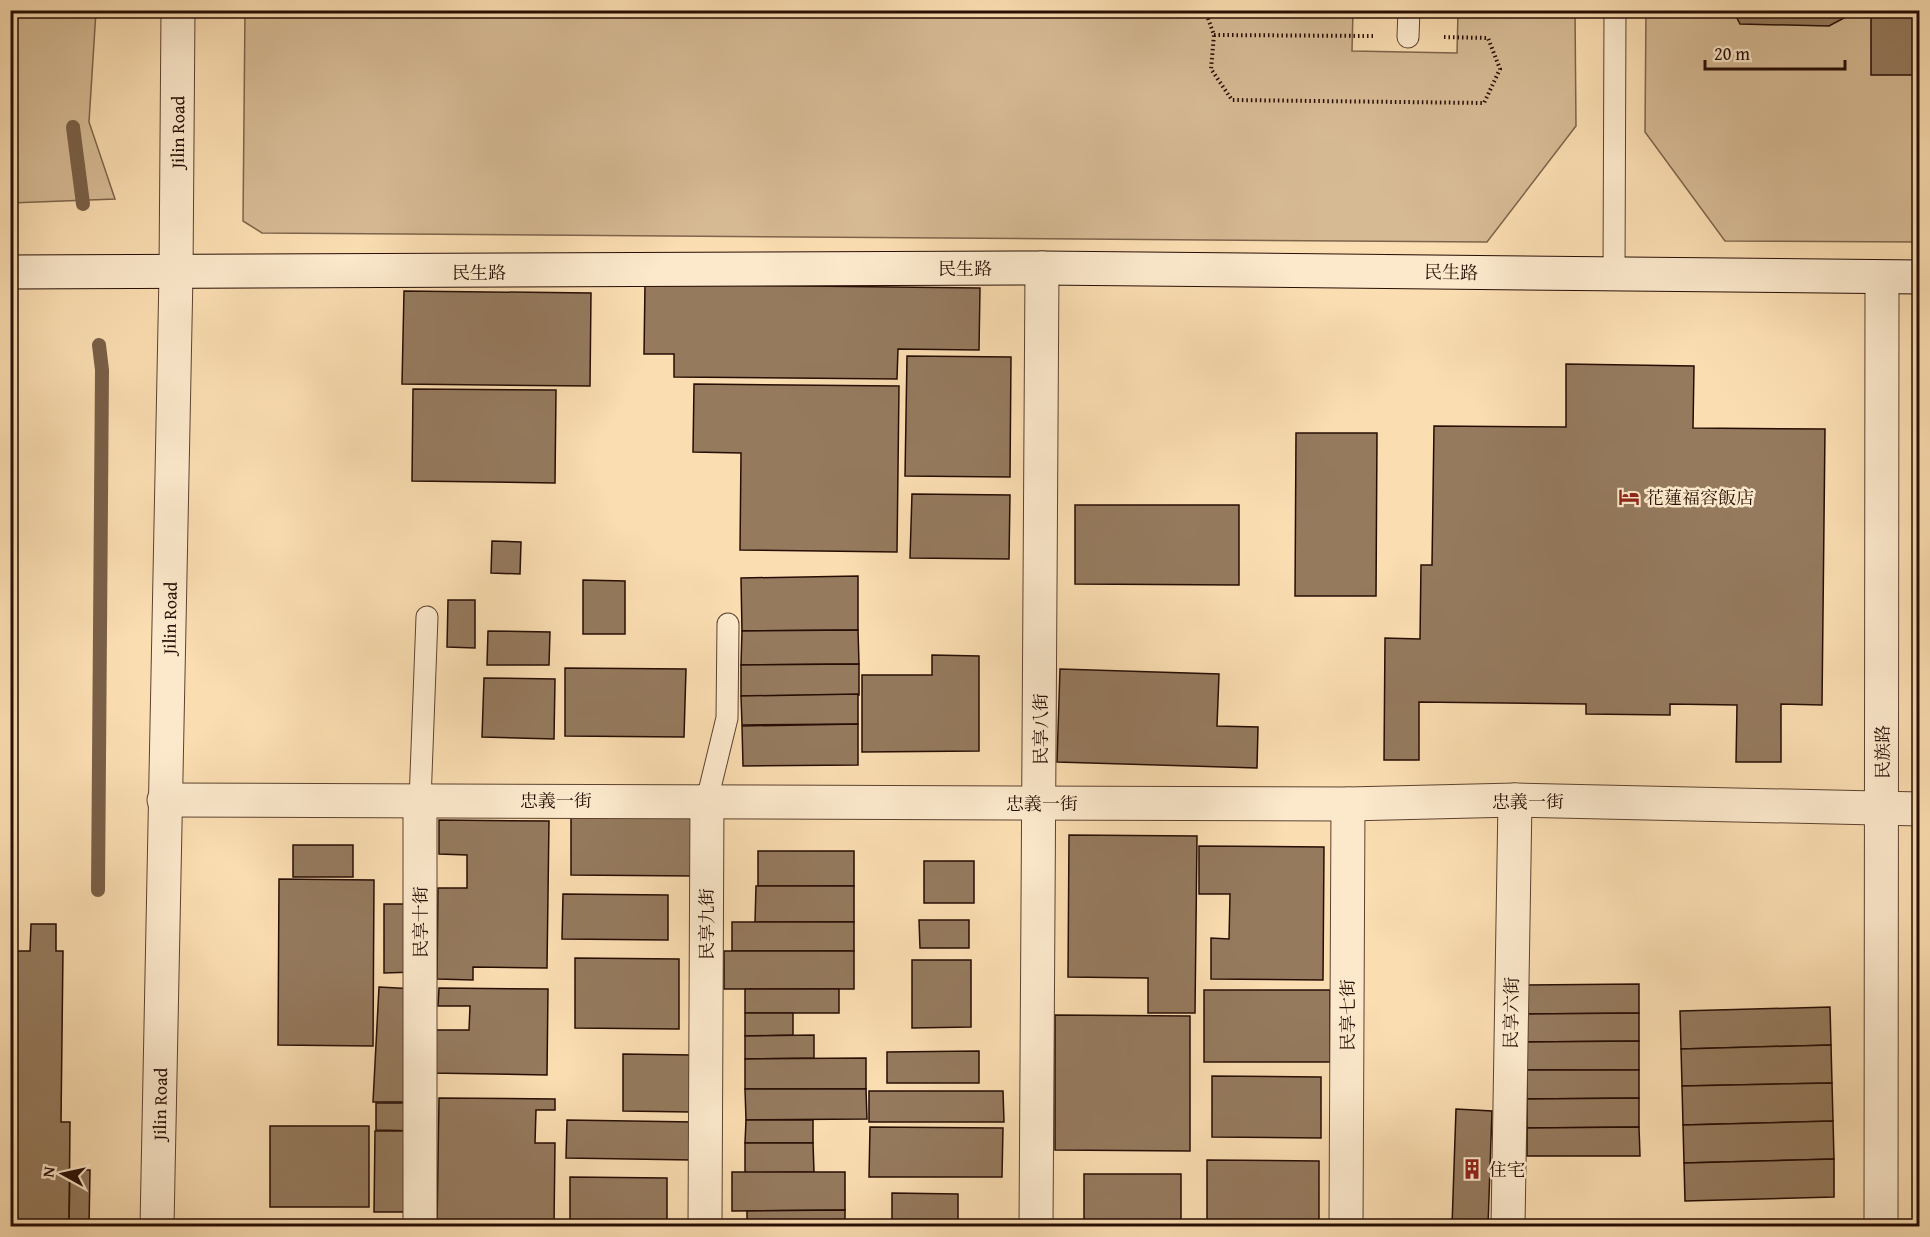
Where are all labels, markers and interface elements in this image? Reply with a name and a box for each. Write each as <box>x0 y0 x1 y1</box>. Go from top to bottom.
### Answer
scale bar <box>1705 33 1844 71</box>
text: 20 m <box>1714 40 1750 67</box>
street label: Jilin Road <box>163 95 191 171</box>
street label: 民生路 <box>938 255 992 282</box>
street label: 民生路 <box>1424 258 1478 286</box>
street label: 民生路 <box>452 259 506 286</box>
place label: 花蓮福容飯店 <box>1646 484 1754 511</box>
hotel icon: 花蓮福容飯店 <box>1617 485 1641 509</box>
street label: Jilin Road <box>155 581 183 657</box>
street label: 民享八街 <box>1027 693 1054 765</box>
street label: 民族路 <box>1869 725 1896 779</box>
street label: 忠義一街 <box>520 787 592 814</box>
street label: 忠義一街 <box>1492 788 1564 815</box>
street label: 忠義一街 <box>1006 790 1078 817</box>
street label: 民享十街 <box>407 886 434 958</box>
street label: 民享九街 <box>693 888 720 960</box>
street label: 民享六街 <box>1497 977 1525 1049</box>
street label: 民享七街 <box>1334 979 1361 1051</box>
street label: Jilin Road <box>145 1067 174 1143</box>
north arrow <box>33 1144 93 1204</box>
place label: 住宅 <box>1489 1156 1525 1183</box>
building icon: 住宅 <box>1460 1157 1484 1181</box>
text: N <box>36 1165 61 1179</box>

